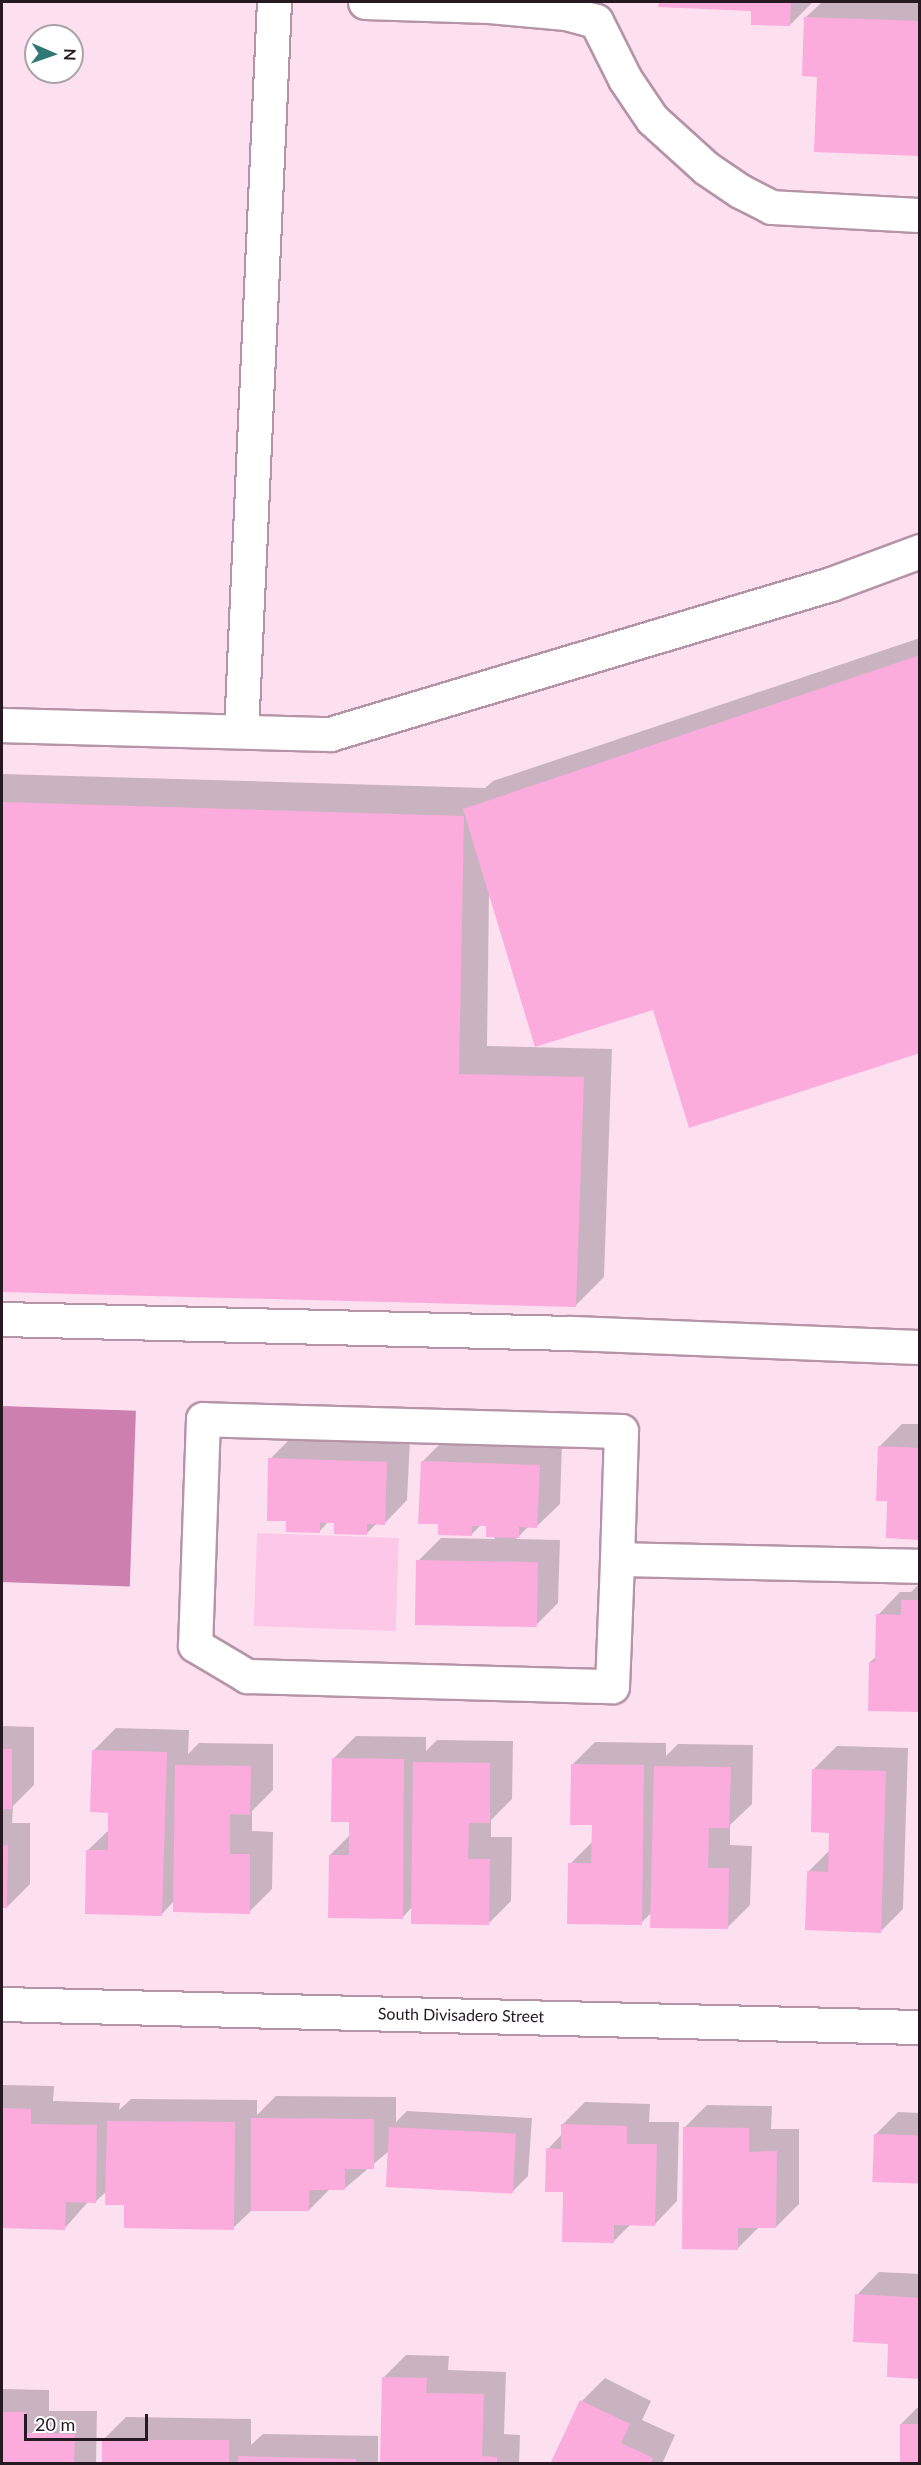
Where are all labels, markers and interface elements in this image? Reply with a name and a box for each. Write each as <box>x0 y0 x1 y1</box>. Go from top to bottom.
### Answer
north arrow <box>24 24 84 84</box>
text: N <box>61 48 80 61</box>
street label: South Divisadero Street <box>378 2004 544 2026</box>
scale bar <box>27 2402 152 2440</box>
text: 20 m <box>35 2413 75 2435</box>

